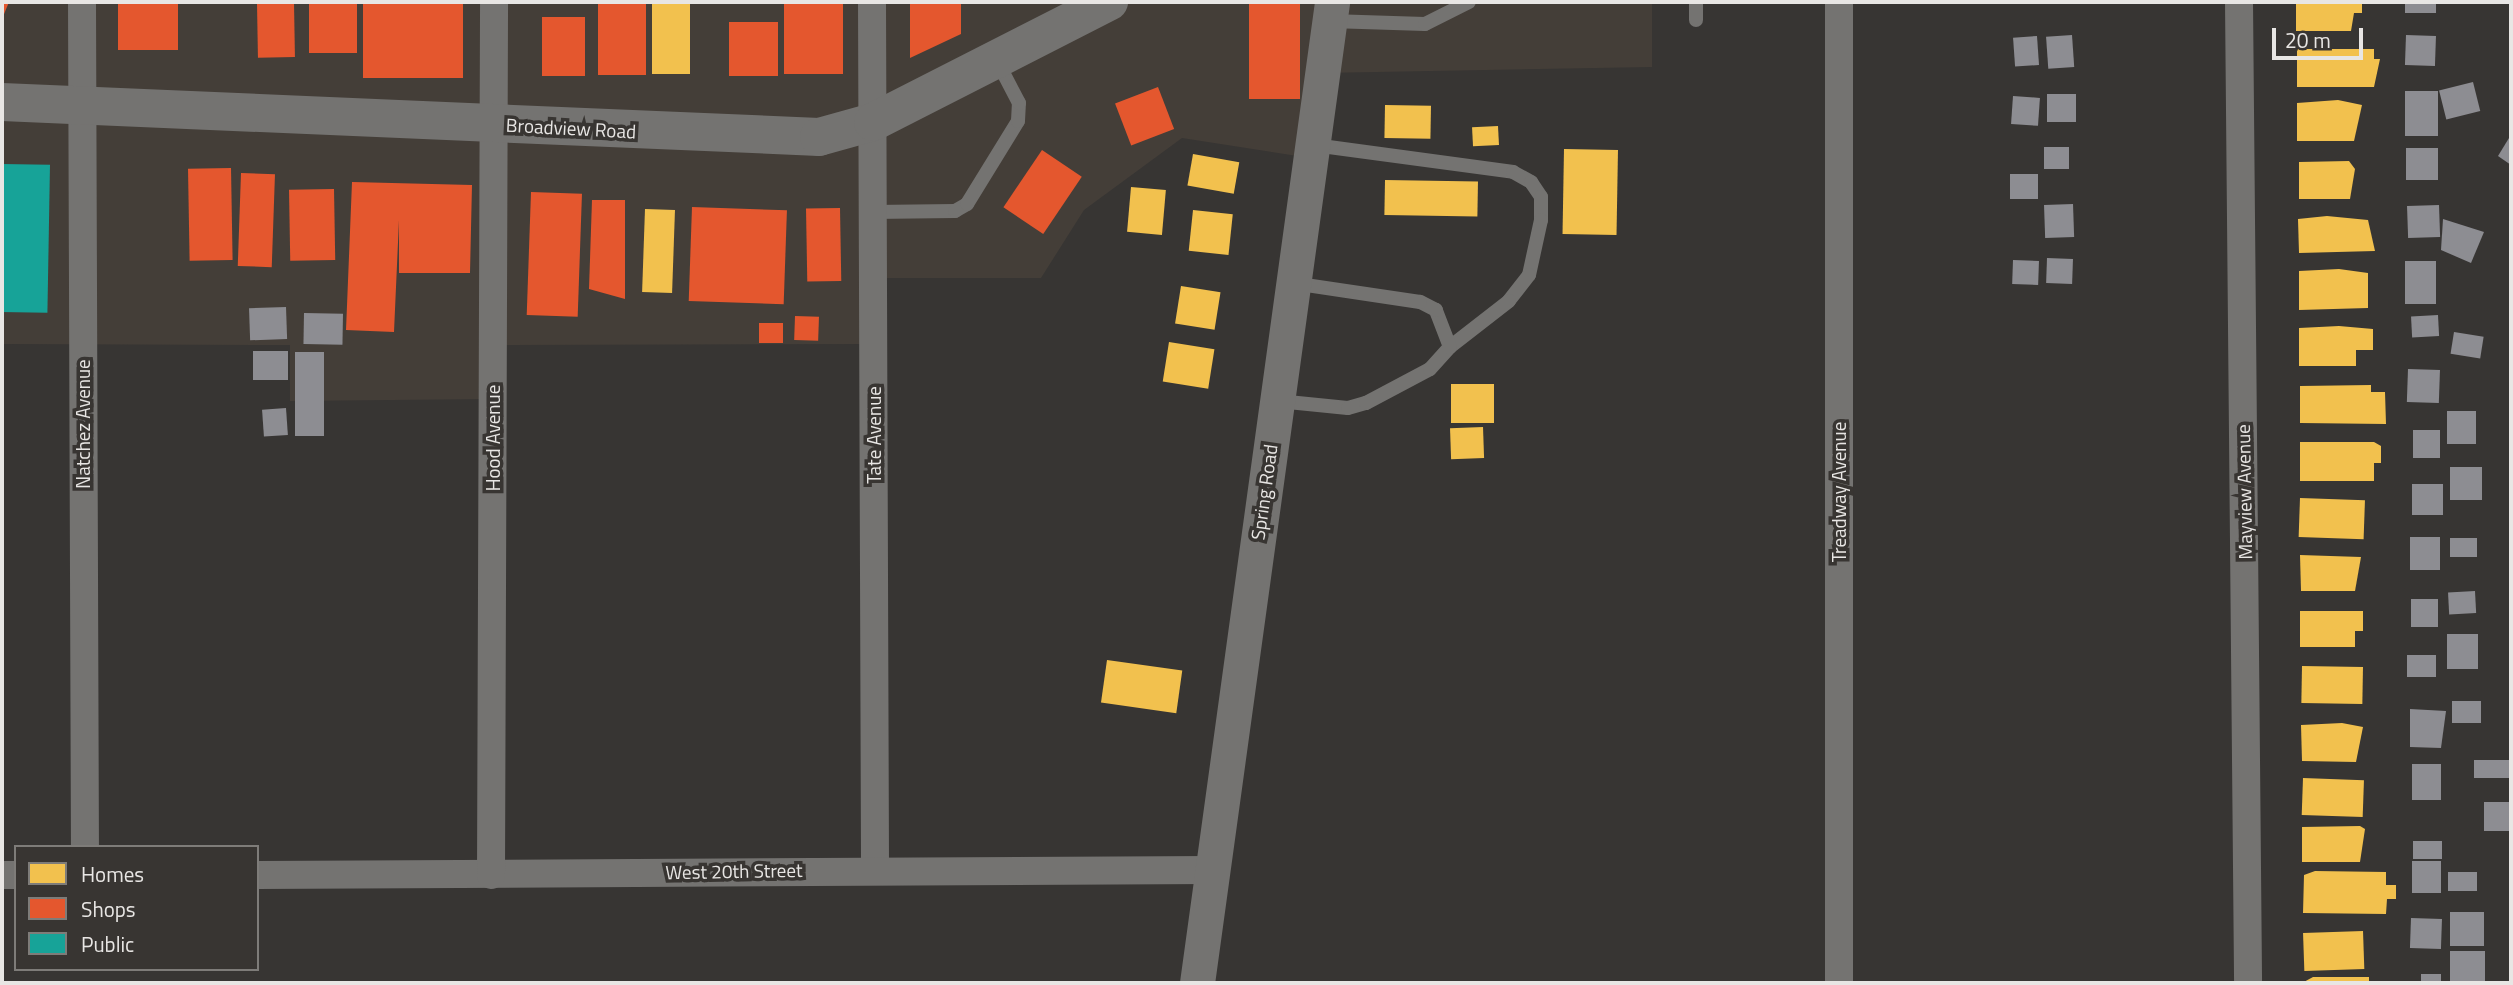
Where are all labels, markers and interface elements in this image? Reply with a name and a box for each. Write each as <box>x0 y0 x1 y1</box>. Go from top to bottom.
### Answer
scale bar <box>2275 14 2366 58</box>
text: 20 m <box>2285 24 2331 56</box>
street label: Broadview Road <box>505 113 637 143</box>
street label: Natchez Avenue <box>72 359 94 489</box>
street label: Hood Avenue <box>482 385 504 491</box>
street label: Tate Avenue <box>863 386 885 484</box>
street label: Treadway Avenue <box>1828 422 1850 562</box>
street label: Mayview Avenue <box>2231 424 2257 560</box>
street label: Spring Road <box>1246 443 1282 541</box>
legend <box>14 845 259 971</box>
text: Homes <box>81 858 144 890</box>
street label: West 20th Street <box>665 858 803 884</box>
text: Shops <box>81 893 136 925</box>
text: Public <box>81 928 134 960</box>

